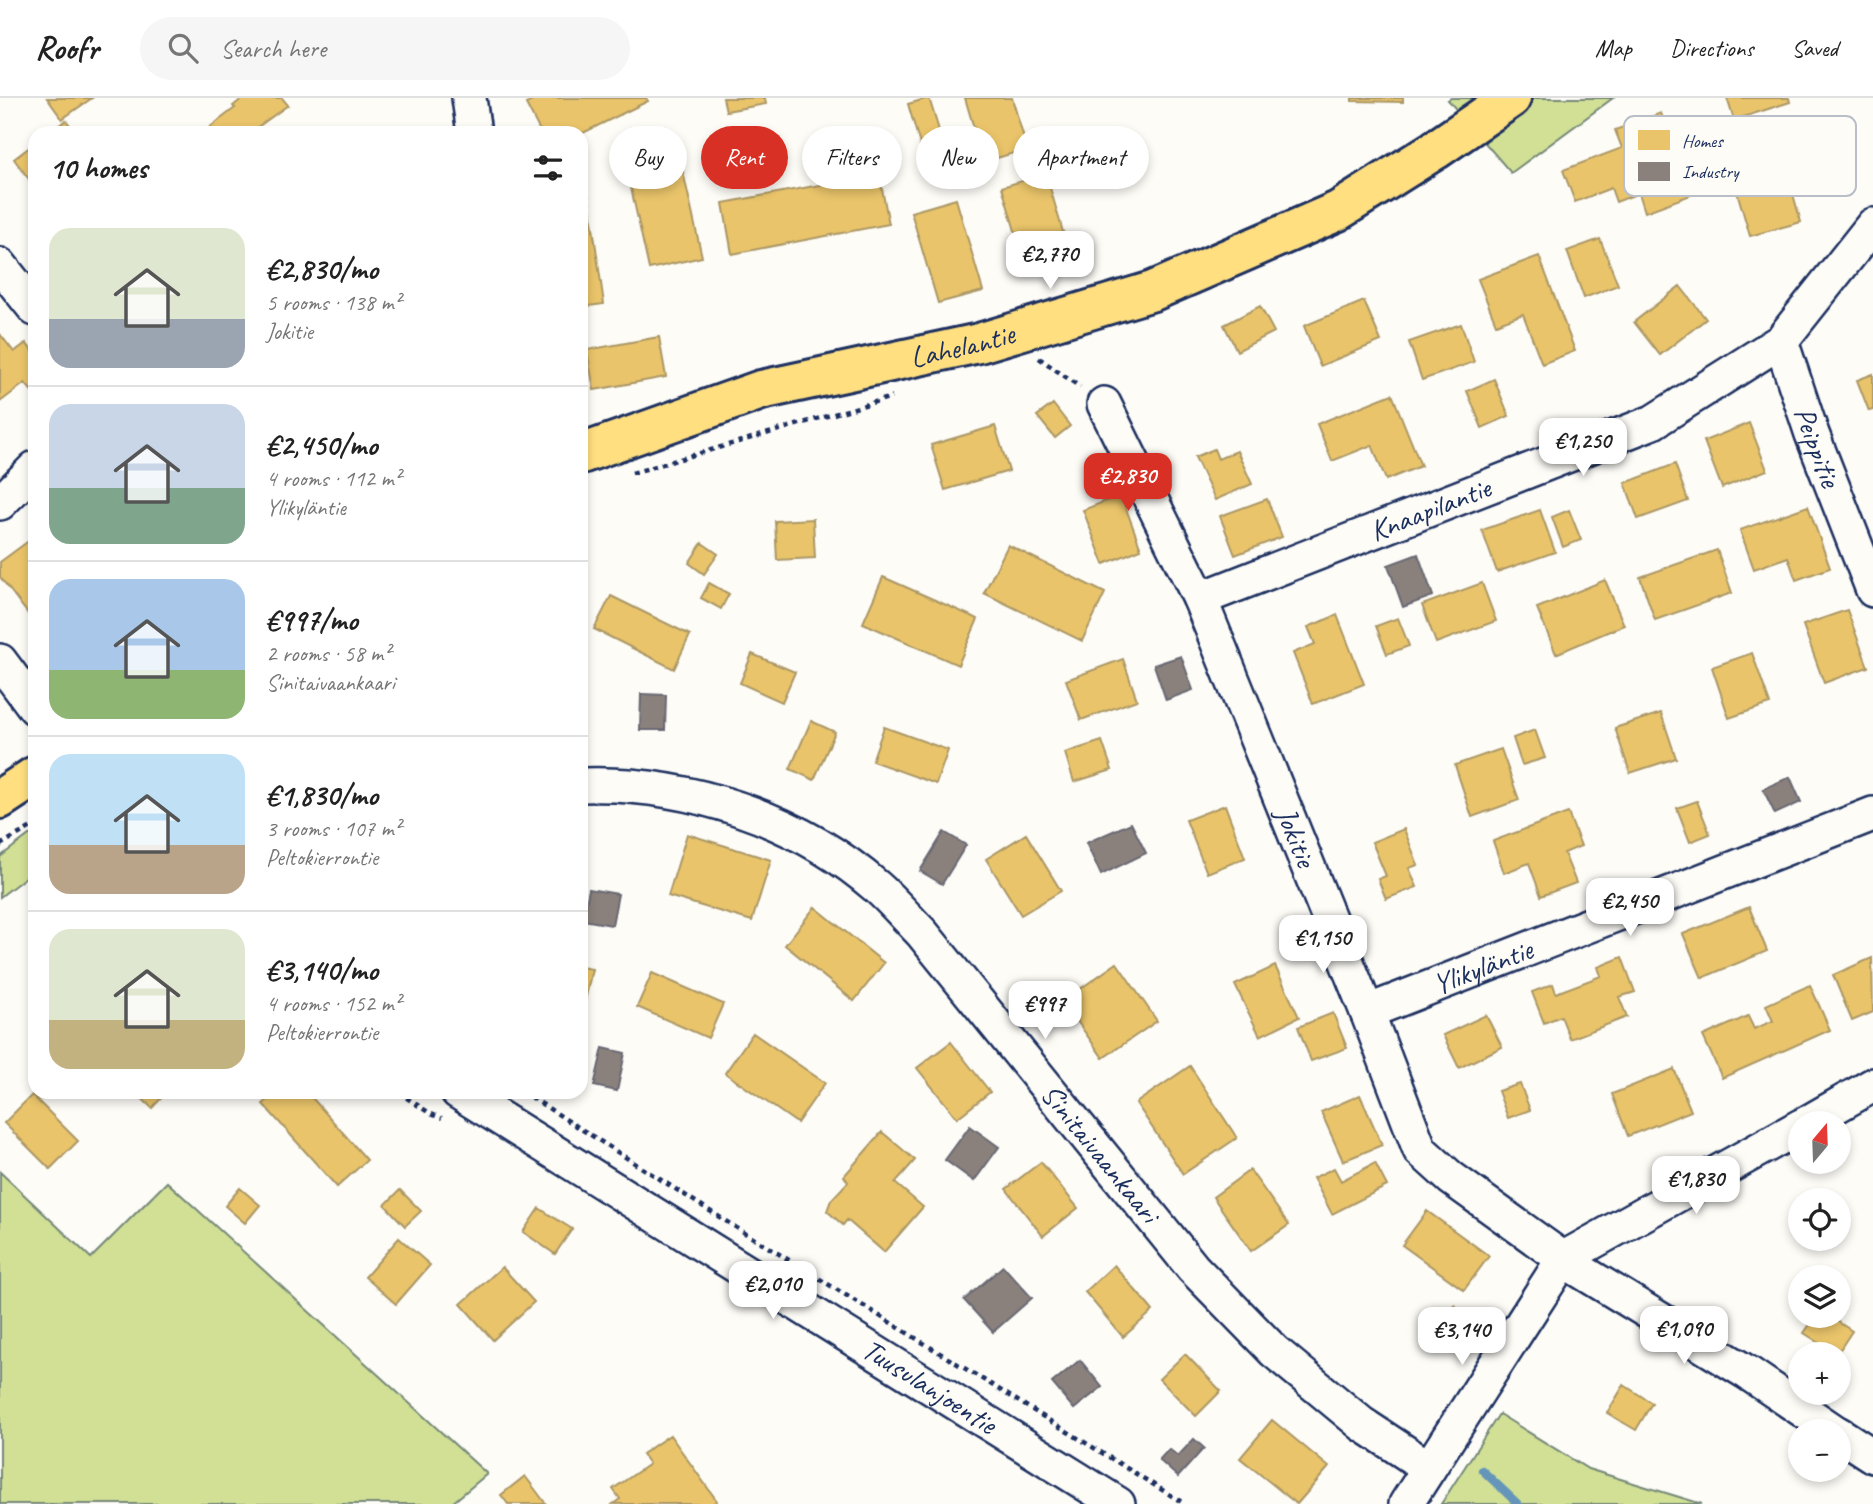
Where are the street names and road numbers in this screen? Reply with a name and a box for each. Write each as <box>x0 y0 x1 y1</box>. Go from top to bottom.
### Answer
street label: Lahelantie <box>907 314 1021 376</box>
street label: Peippitie <box>1785 402 1851 494</box>
street label: Knaapilantie <box>1364 468 1498 550</box>
street label: Jokitie <box>1266 800 1326 875</box>
street label: Ylikyläntie <box>1427 929 1540 1003</box>
street label: Sinitaivaankaari <box>1033 1076 1170 1233</box>
street label: Tuusulanjoentie <box>855 1330 1006 1444</box>

